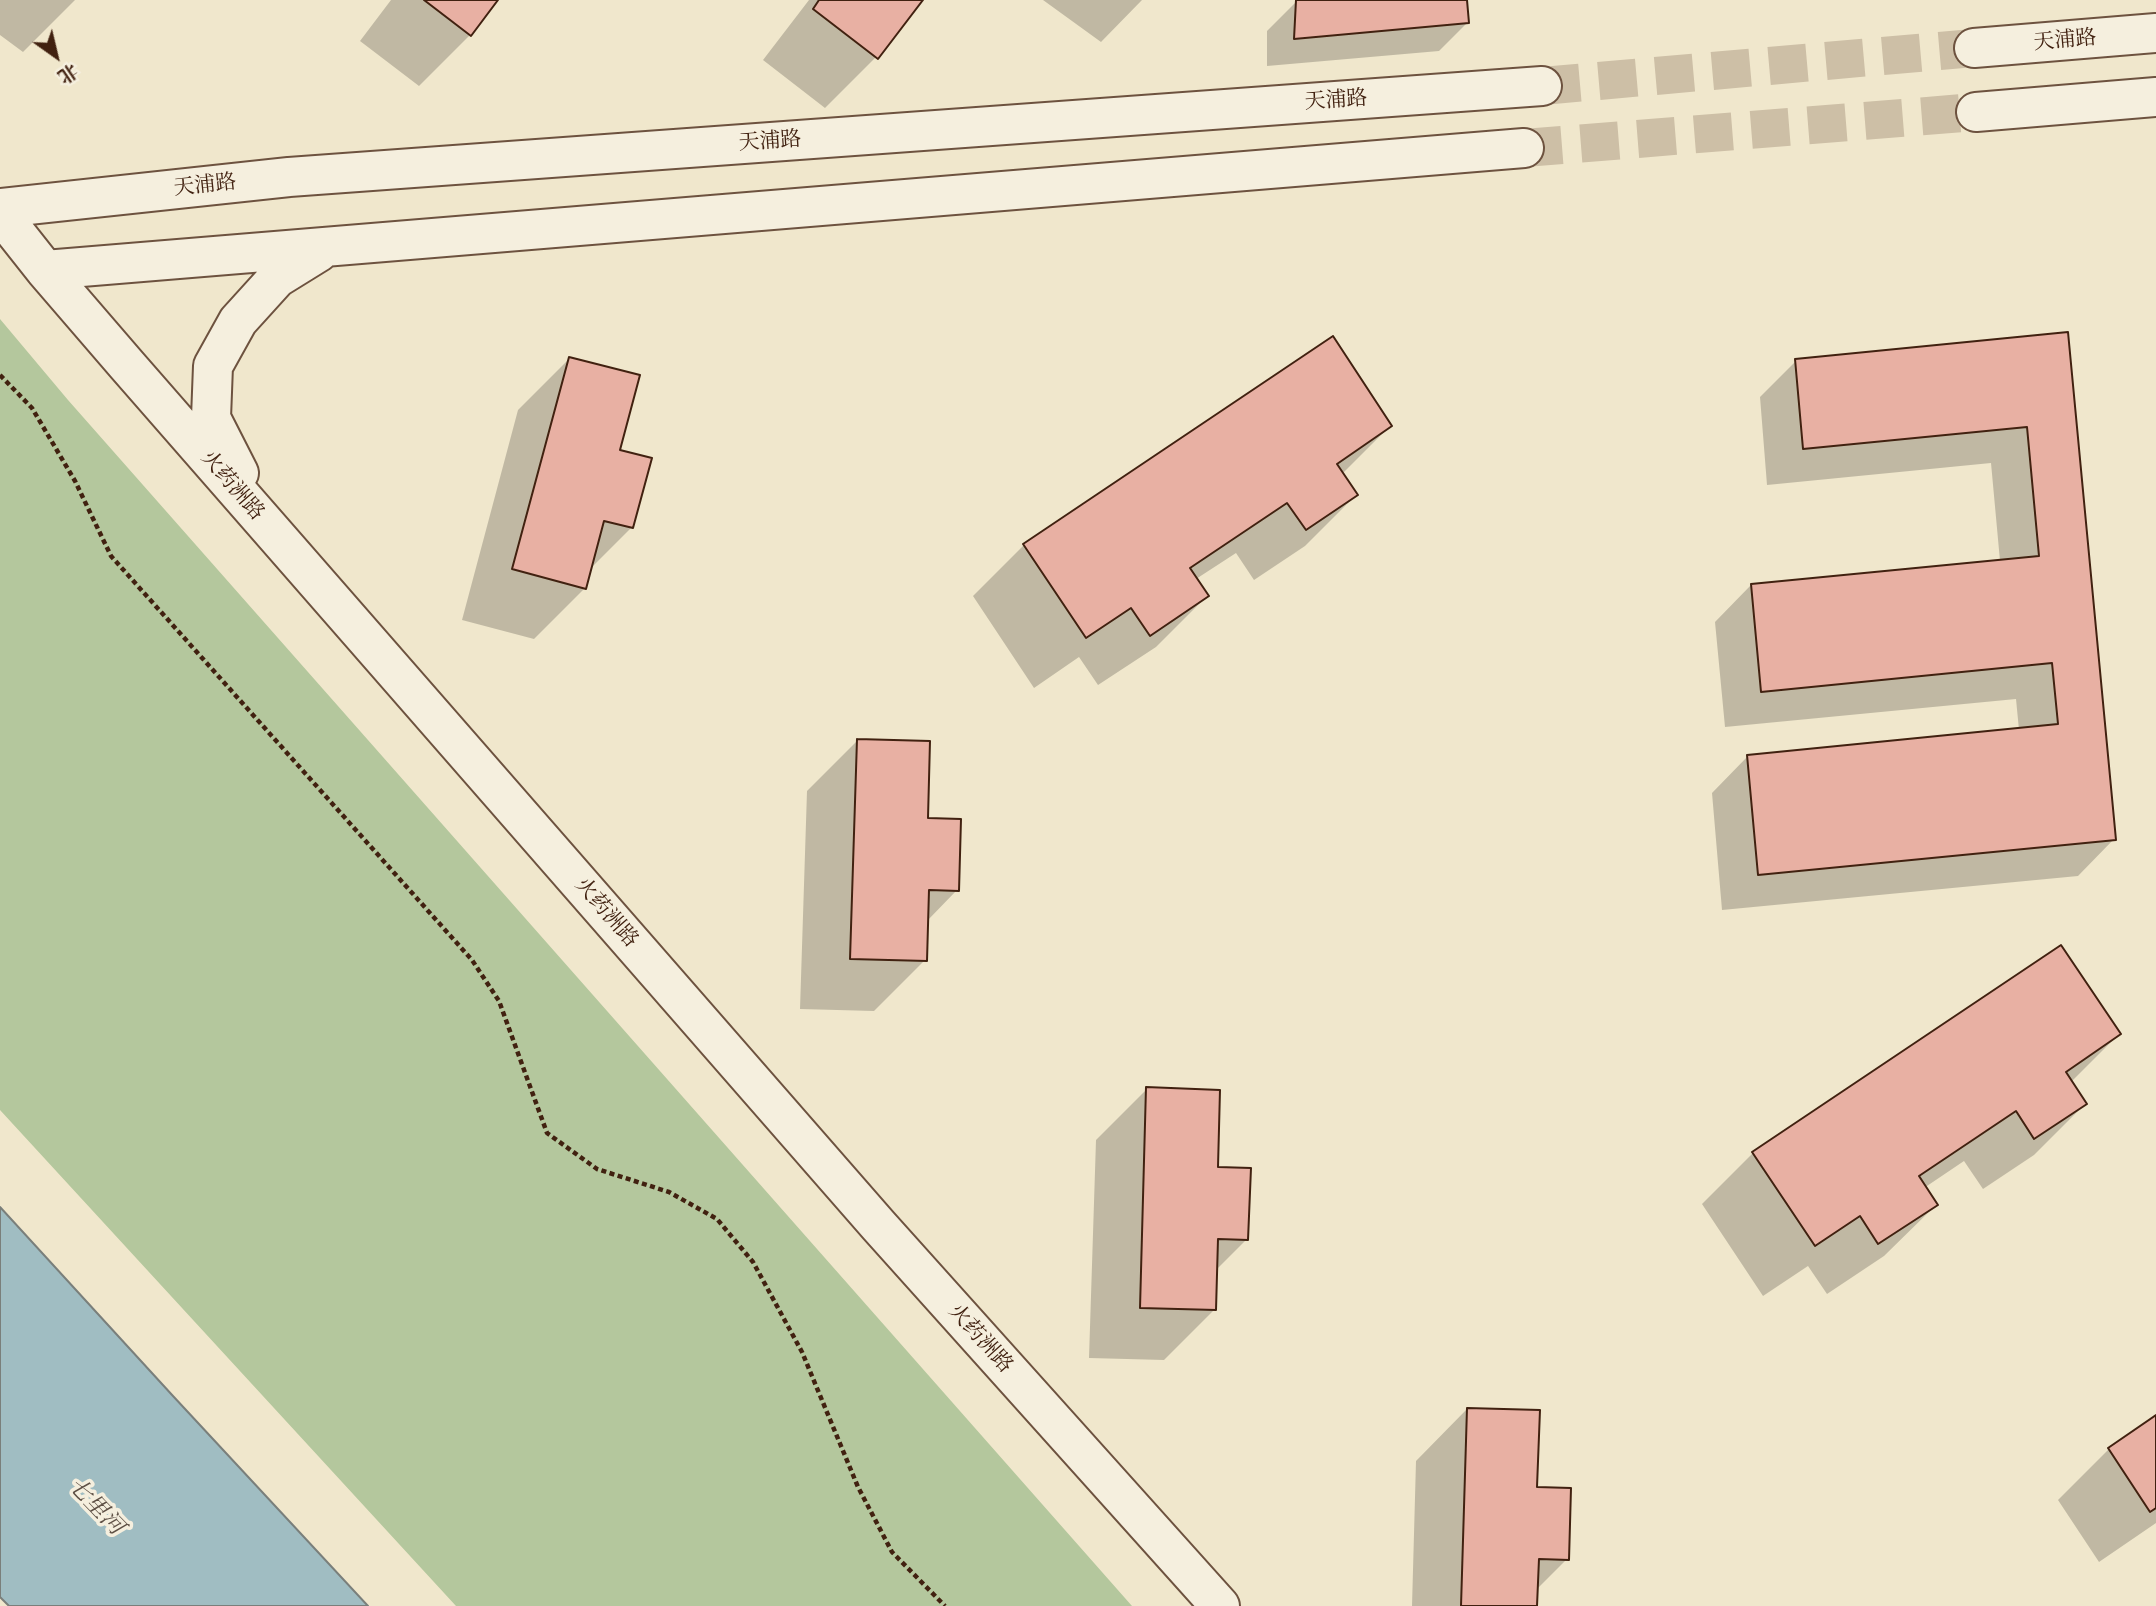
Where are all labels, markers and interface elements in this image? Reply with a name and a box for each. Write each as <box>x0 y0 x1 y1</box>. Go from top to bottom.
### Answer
north arrow <box>21 21 91 91</box>
street label: 天浦路 <box>2033 26 2097 56</box>
text: 北 <box>54 59 82 88</box>
street label: 天浦路 <box>1304 86 1368 116</box>
street label: 天浦路 <box>738 127 802 157</box>
street label: 天浦路 <box>172 170 238 202</box>
street label: 火药洲路 <box>195 446 269 526</box>
street label: 火药洲路 <box>569 873 643 953</box>
street label: 火药洲路 <box>943 1299 1017 1379</box>
water label: 七里河 <box>61 1473 129 1541</box>

